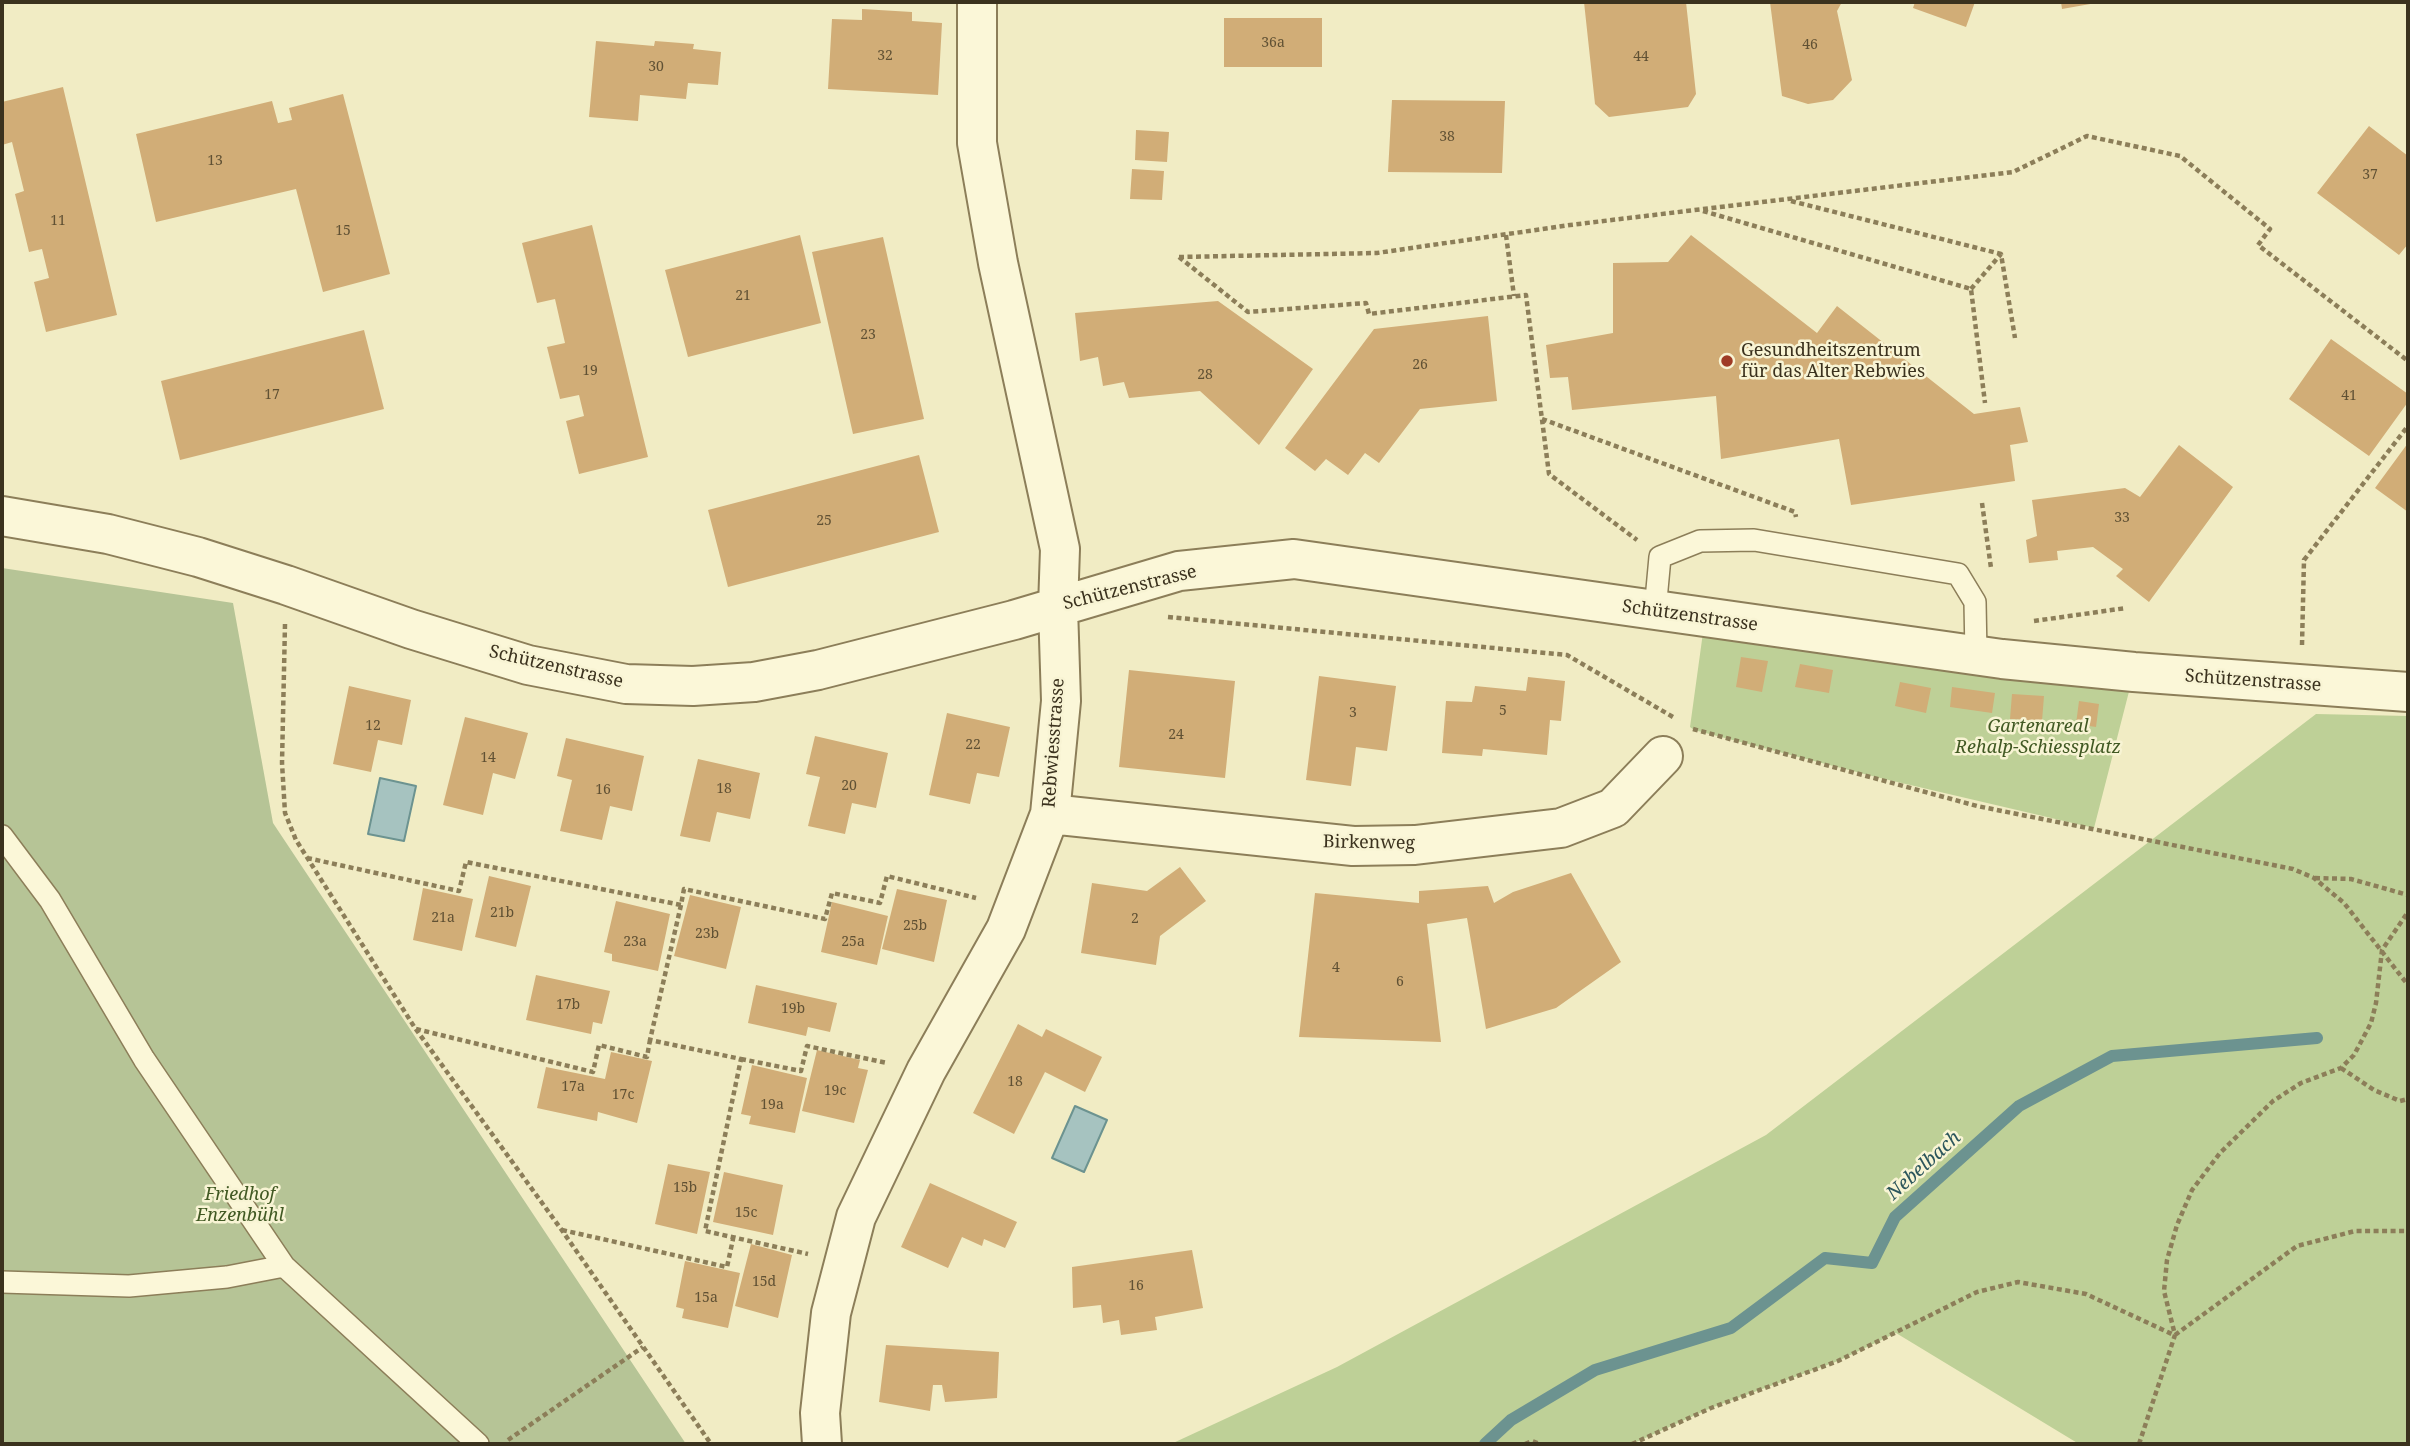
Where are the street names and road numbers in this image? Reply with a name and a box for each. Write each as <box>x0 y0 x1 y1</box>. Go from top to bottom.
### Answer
street label: Schützenstrasse <box>1061 561 1199 615</box>
street label: Schützenstrasse <box>1621 596 1759 636</box>
street label: Schützenstrasse <box>487 641 625 693</box>
street label: Schützenstrasse <box>2184 665 2322 697</box>
street label: Rebwiesstrasse <box>1039 677 1069 809</box>
street label: Birkenweg <box>1323 831 1415 855</box>

